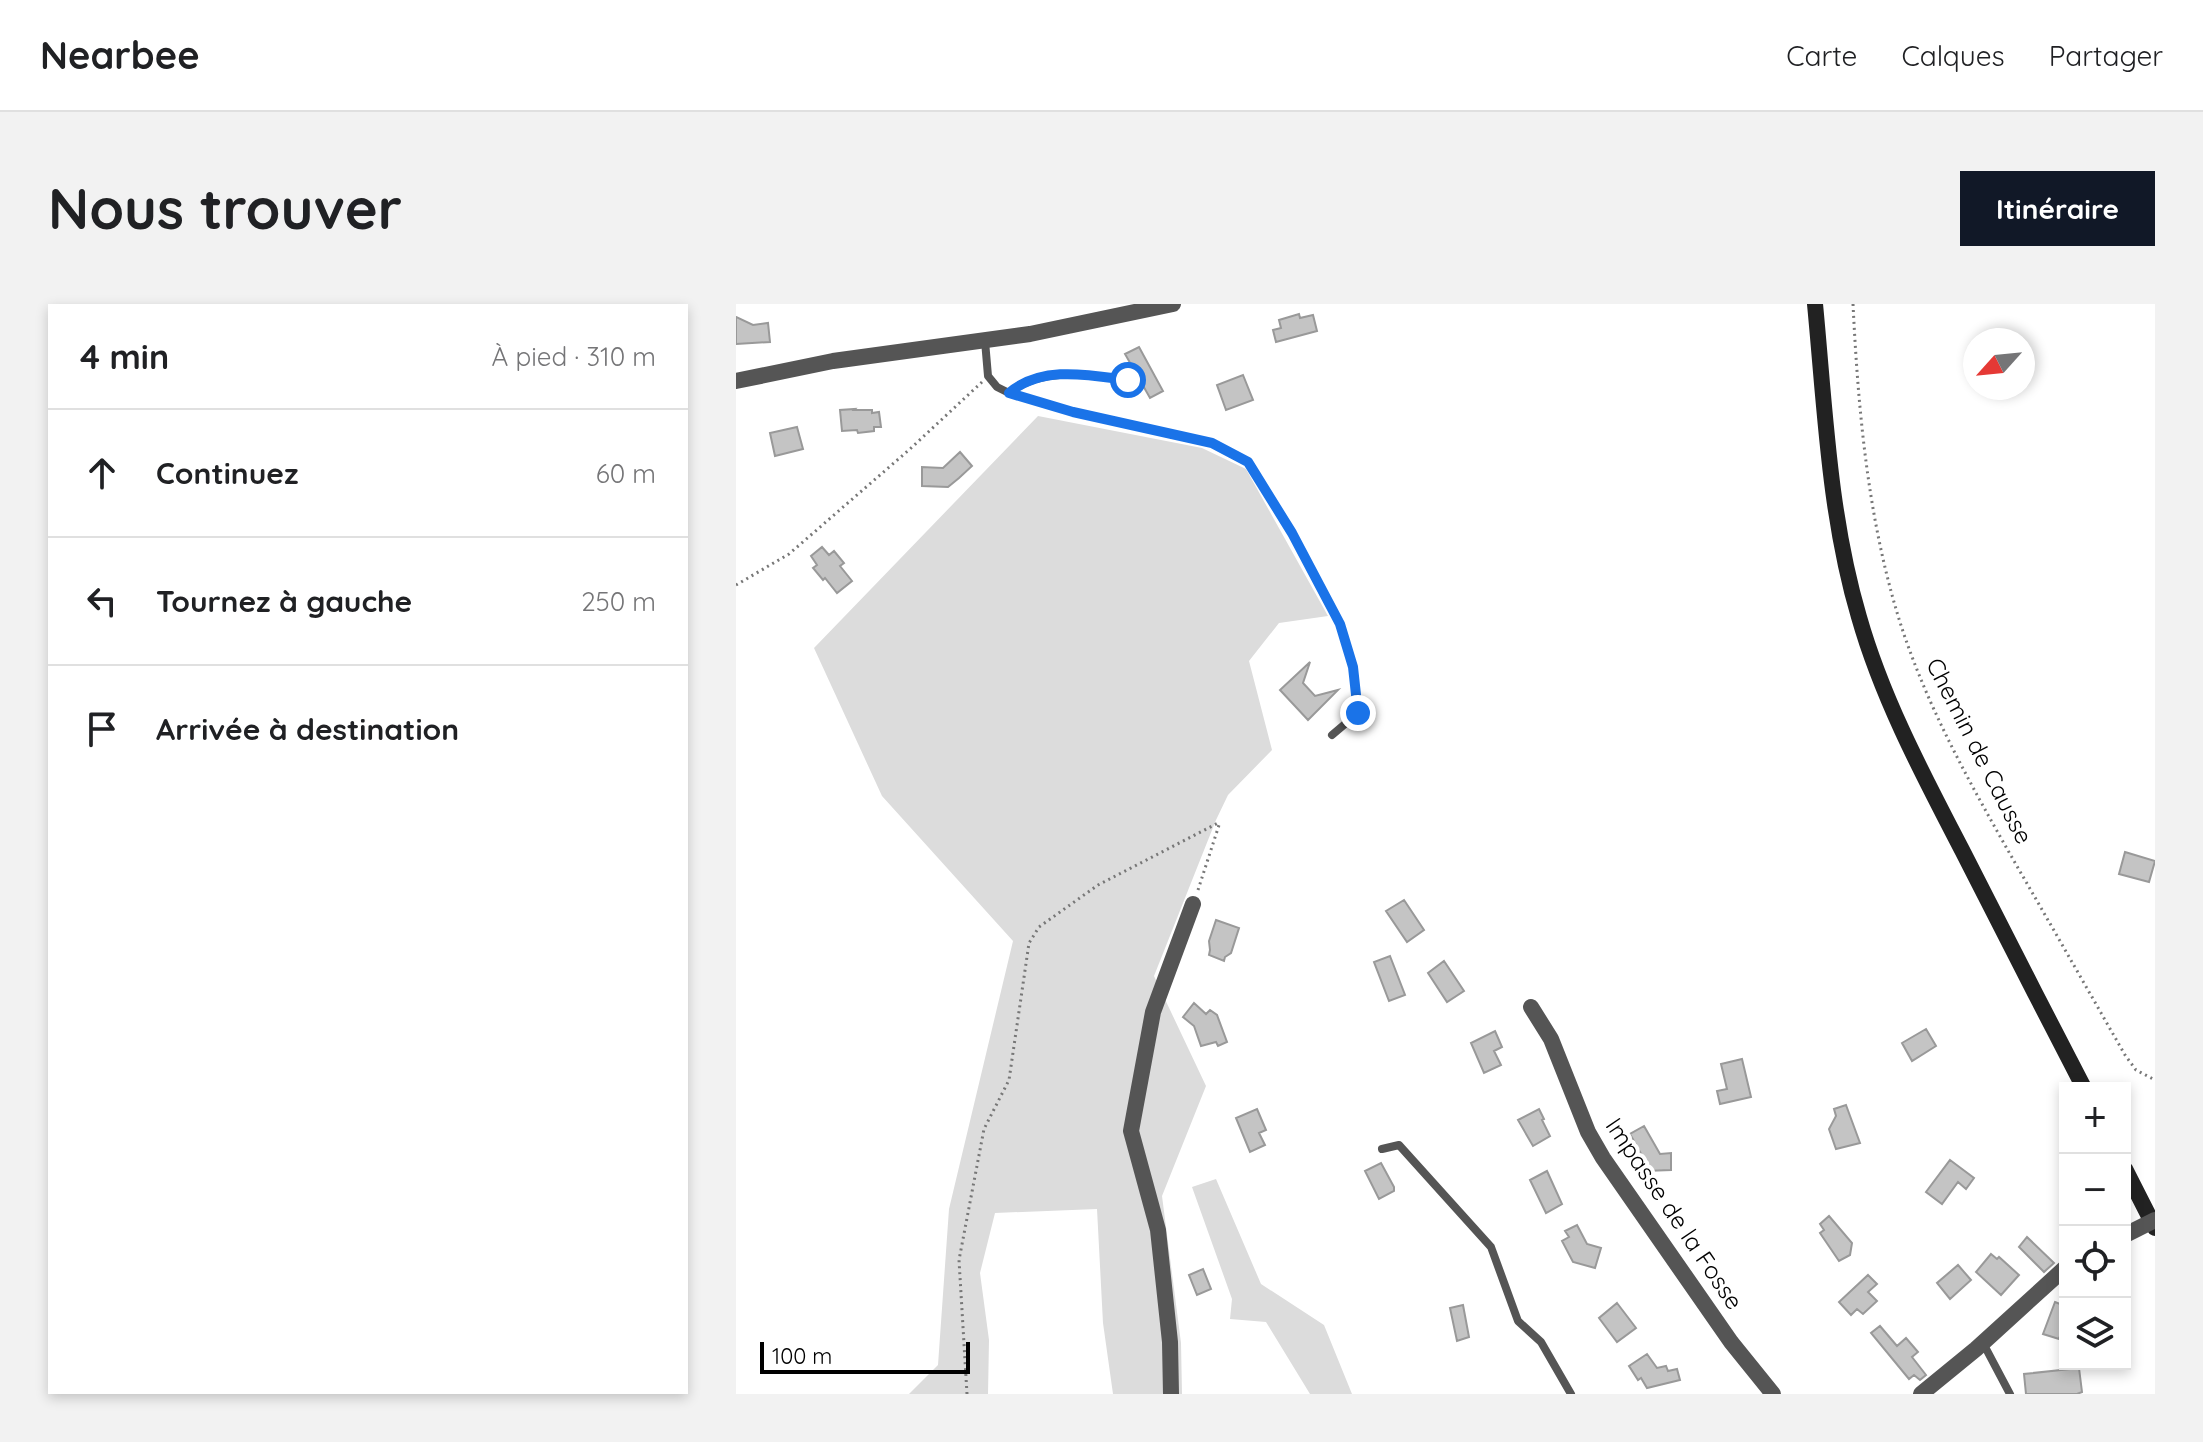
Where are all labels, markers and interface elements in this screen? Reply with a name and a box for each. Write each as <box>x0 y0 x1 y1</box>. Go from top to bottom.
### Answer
text: Nearbee <box>40 31 200 79</box>
text: Carte <box>1786 38 1857 73</box>
text: Calques <box>1901 38 2005 73</box>
text: Partager <box>2049 38 2163 73</box>
button: Itinéraire <box>1960 171 2155 246</box>
text: Nous trouver <box>48 173 402 243</box>
north arrow <box>1963 328 2035 400</box>
text: 4 min <box>80 335 169 378</box>
text: À pied · 310 m <box>492 340 656 373</box>
route start <box>1110 362 1146 398</box>
icon: ahead <box>80 451 124 495</box>
text: Continuez <box>156 454 298 492</box>
text: 60 m <box>596 457 656 490</box>
icon: left <box>80 579 124 623</box>
text: Tournez à gauche <box>156 582 412 620</box>
text: 250 m <box>581 585 656 618</box>
street label: Chemin de Causse <box>1920 653 2040 849</box>
route end <box>1340 695 1376 731</box>
icon: arrive <box>80 707 124 751</box>
text: Arrivée à destination <box>156 710 459 748</box>
map controls <box>2059 1082 2131 1370</box>
button: + <box>2059 1082 2131 1154</box>
street label: Impasse de la Fosse <box>1600 1112 1750 1315</box>
button: − <box>2059 1154 2131 1226</box>
button: locate <box>2059 1226 2131 1298</box>
button: layers <box>2059 1298 2131 1370</box>
scale bar <box>760 1338 970 1374</box>
text: 100 m <box>772 1342 832 1370</box>

